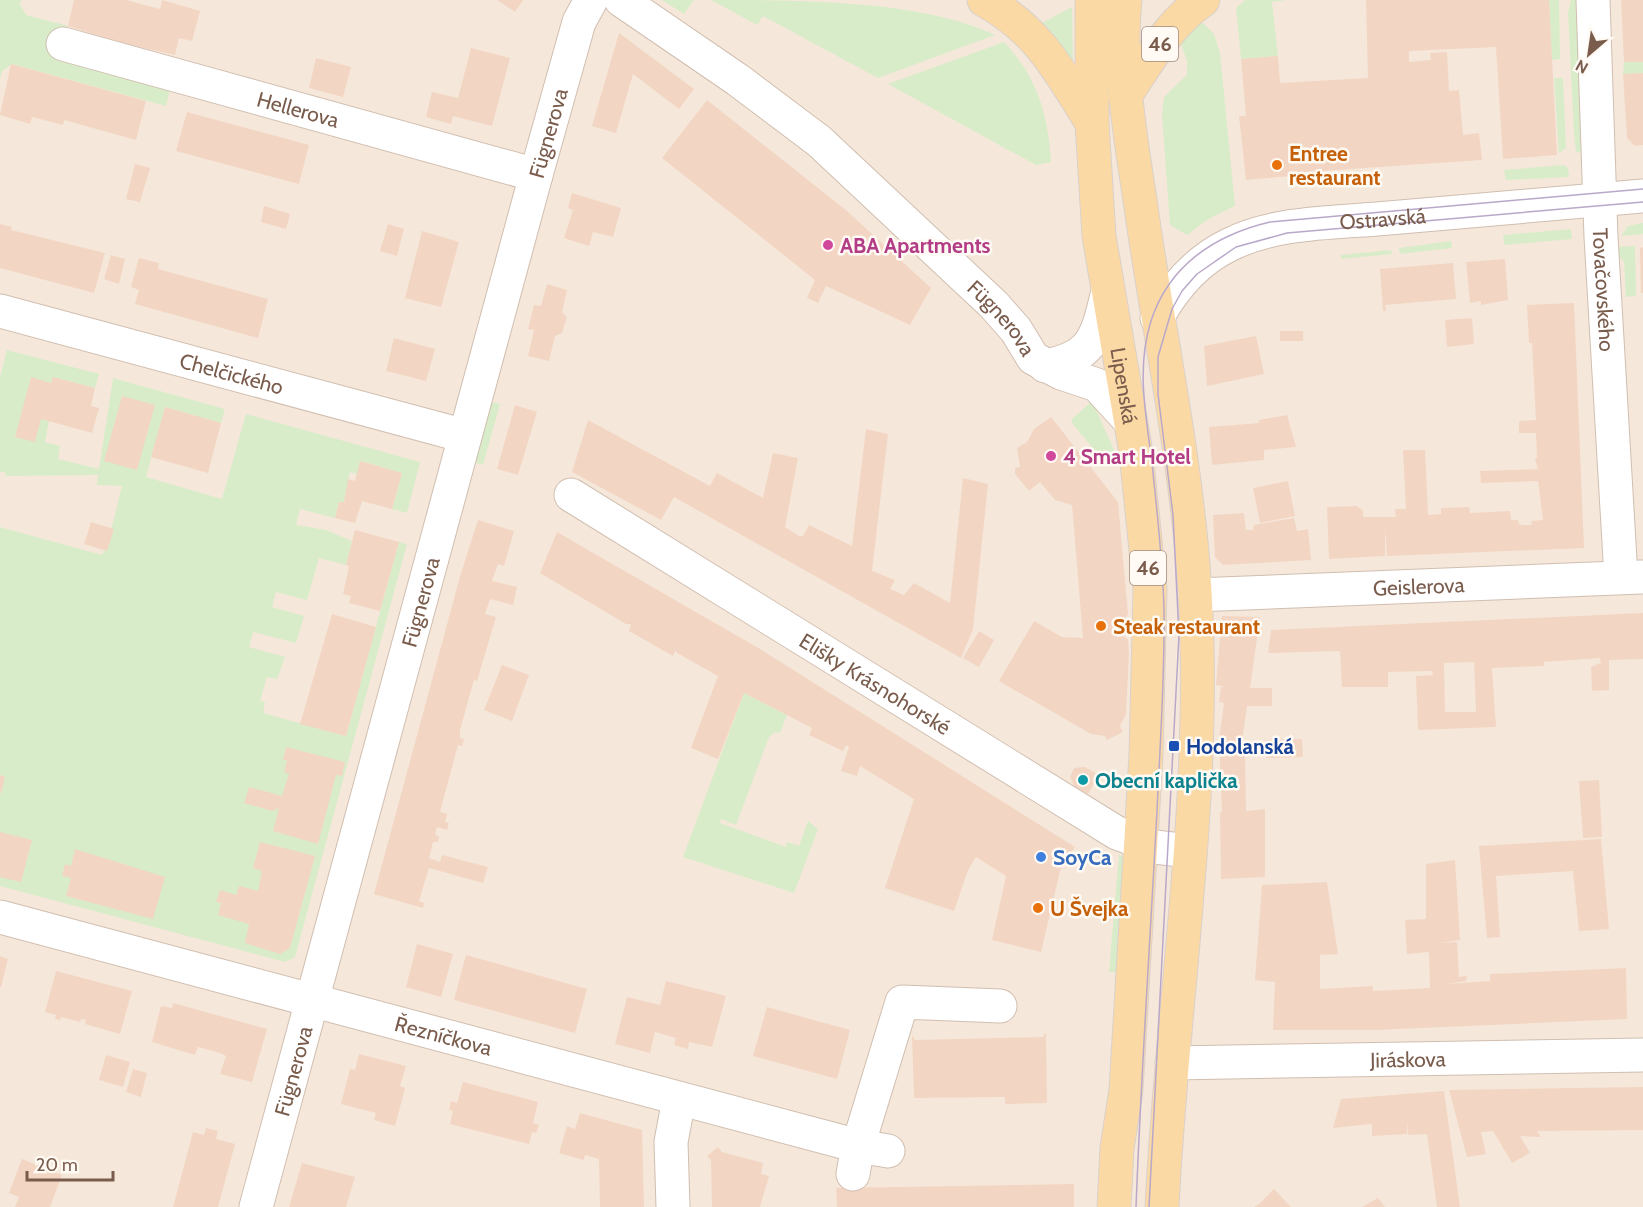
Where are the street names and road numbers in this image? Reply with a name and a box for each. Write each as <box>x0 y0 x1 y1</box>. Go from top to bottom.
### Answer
road number: 46 <box>1142 27 1178 61</box>
street label: Fügnerova <box>523 85 572 181</box>
street label: Hellerova <box>254 86 342 132</box>
street label: Ostravská <box>1339 202 1427 234</box>
street label: Tovačovského <box>1588 228 1620 352</box>
street label: Fügnerova <box>963 275 1041 360</box>
street label: Lipenská <box>1106 345 1143 426</box>
street label: Chelčického <box>177 347 286 399</box>
road number: 46 <box>1130 551 1166 585</box>
street label: Fügnerova <box>396 554 444 650</box>
street label: Geislerova <box>1373 572 1465 600</box>
street label: Elišky Krásnohorské <box>795 627 956 740</box>
street label: Řezníčkova <box>392 1009 495 1060</box>
street label: Fügnerova <box>269 1023 317 1119</box>
street label: Jiráskova <box>1369 1046 1446 1072</box>

